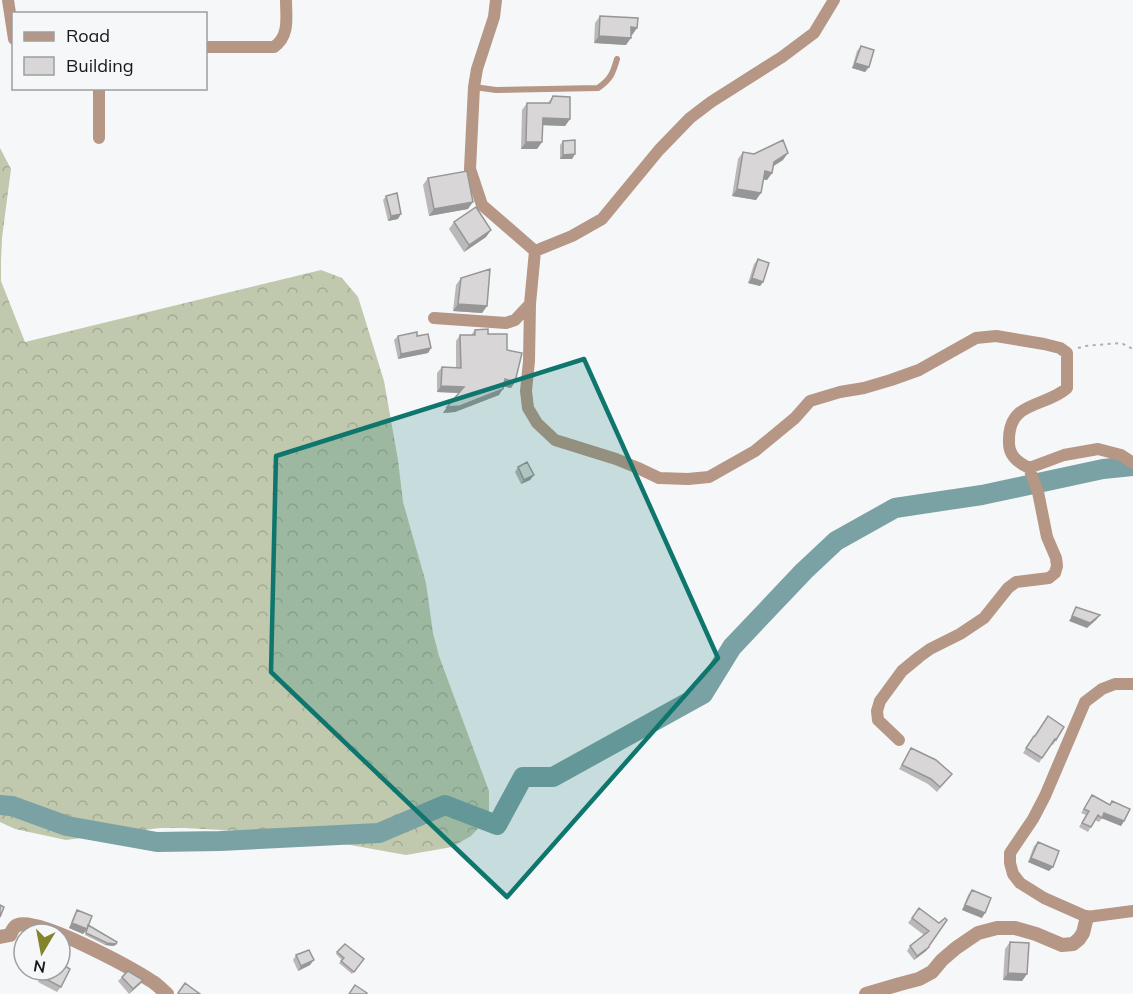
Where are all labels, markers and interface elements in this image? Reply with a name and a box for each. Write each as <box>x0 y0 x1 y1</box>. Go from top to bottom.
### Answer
legend <box>12 12 207 90</box>
text: Road <box>66 24 110 47</box>
text: Building <box>66 54 134 77</box>
north arrow <box>12 922 72 982</box>
text: N <box>32 956 47 978</box>

